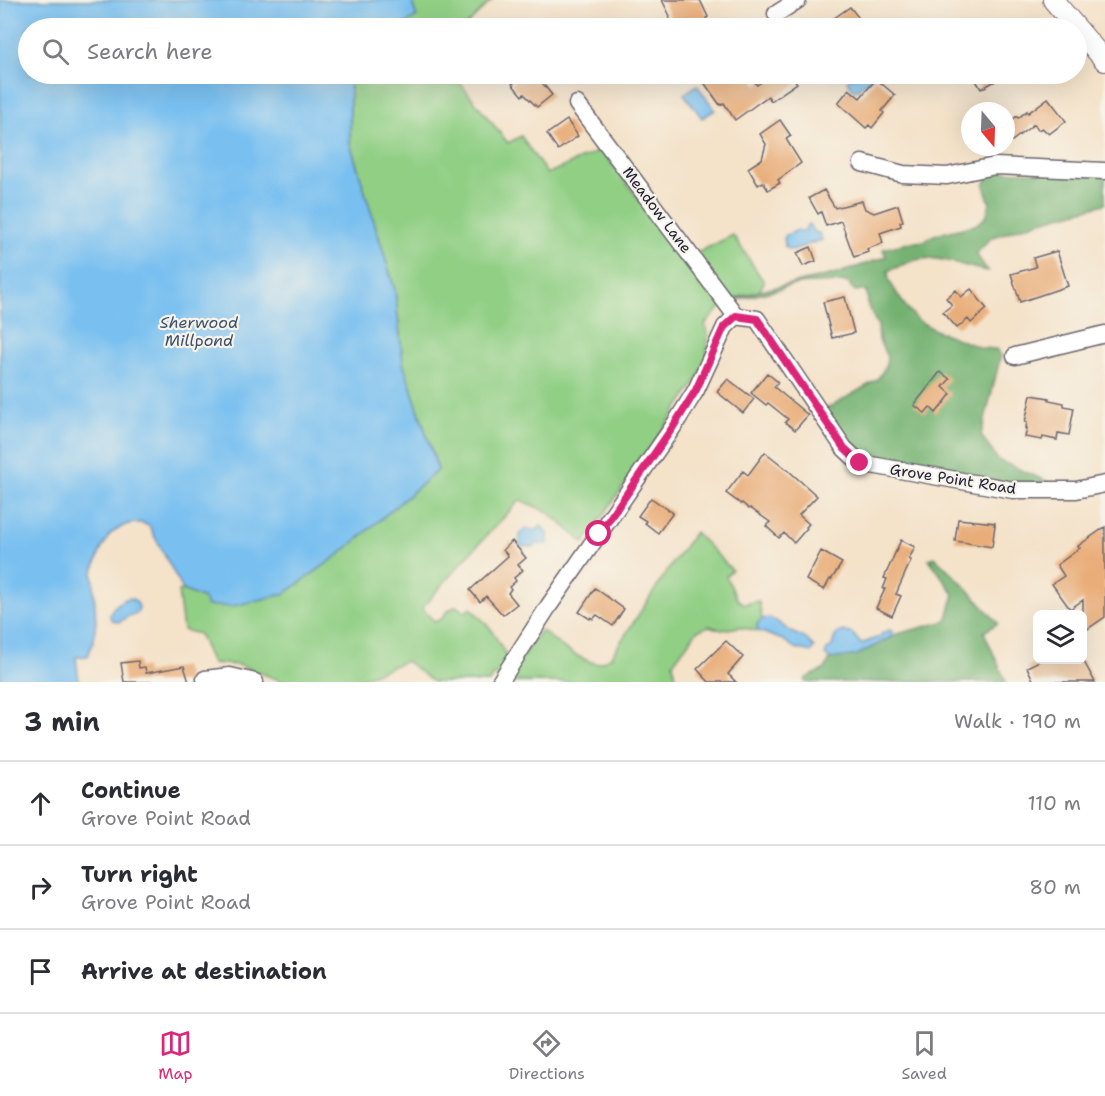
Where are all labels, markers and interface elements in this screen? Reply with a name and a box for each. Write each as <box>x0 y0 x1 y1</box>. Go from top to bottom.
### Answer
search box <box>18 18 1087 84</box>
icon: search <box>39 35 72 68</box>
text: Search here <box>87 37 213 66</box>
north arrow <box>961 102 1015 156</box>
street label: Meadow Lane <box>618 163 696 257</box>
water label: Sherwood Millpond <box>160 312 239 351</box>
route end <box>846 449 872 475</box>
street label: Grove Point Road <box>888 459 1018 499</box>
route start <box>585 520 611 546</box>
map controls <box>1033 610 1087 664</box>
button: layers <box>1033 610 1087 664</box>
text: 3 min <box>24 704 100 739</box>
text: Walk · 190 m <box>954 708 1081 734</box>
text: Continue <box>81 776 181 805</box>
icon: ahead <box>24 787 57 820</box>
text: 110 m <box>1027 790 1081 816</box>
text: Grove Point Road <box>81 805 251 831</box>
text: Turn right <box>81 860 198 889</box>
icon: right <box>24 871 57 904</box>
text: 80 m <box>1029 874 1081 900</box>
text: Grove Point Road <box>81 889 251 915</box>
icon: arrive <box>24 955 57 988</box>
text: Arrive at destination <box>81 957 327 986</box>
tab: Map <box>158 1027 192 1084</box>
tab: Directions <box>509 1027 585 1084</box>
tab: Saved <box>901 1027 947 1084</box>

